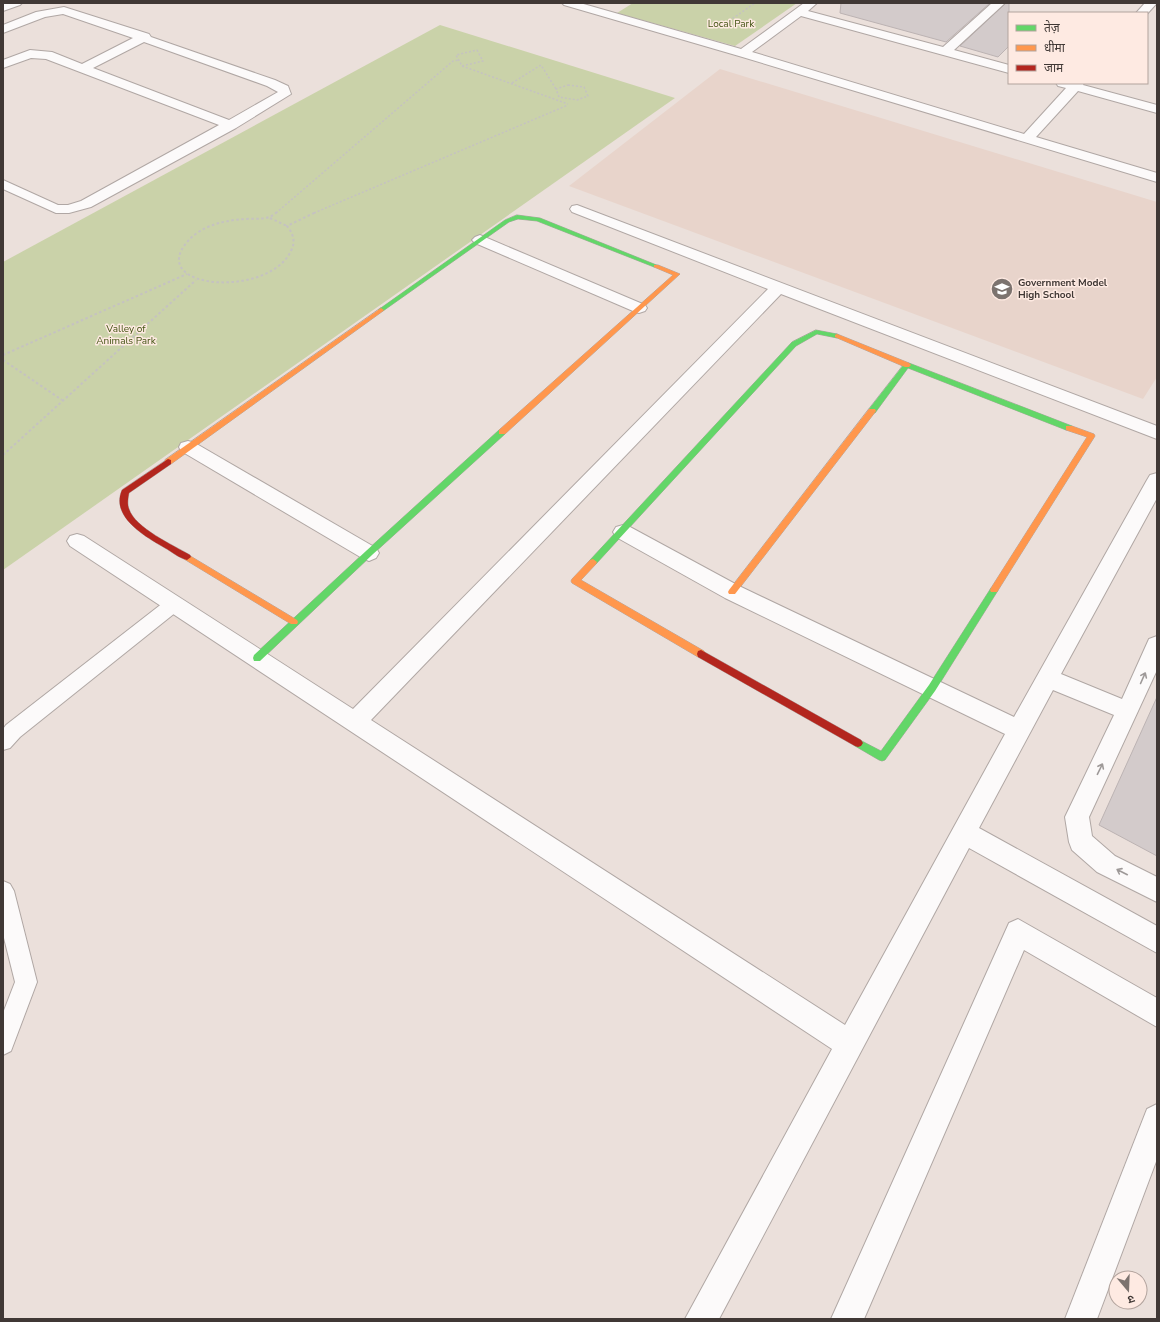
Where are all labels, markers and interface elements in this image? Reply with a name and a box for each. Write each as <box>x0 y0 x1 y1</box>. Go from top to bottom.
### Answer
legend <box>1008 12 1148 84</box>
park label: Local Park <box>708 17 755 31</box>
text: तेज़ <box>1044 20 1061 36</box>
text: धीमा <box>1044 40 1066 56</box>
text: जाम <box>1044 60 1064 76</box>
school or university icon: Government Model High School <box>989 276 1015 302</box>
place label: Government Model High School <box>1018 276 1108 302</box>
park label: Valley of Animals Park <box>96 322 157 348</box>
one-way arrow <box>1139 673 1147 685</box>
one-way arrow <box>1097 763 1104 775</box>
one-way arrow <box>1116 868 1128 875</box>
north arrow <box>1108 1270 1148 1310</box>
text: उ <box>1125 1291 1137 1307</box>

